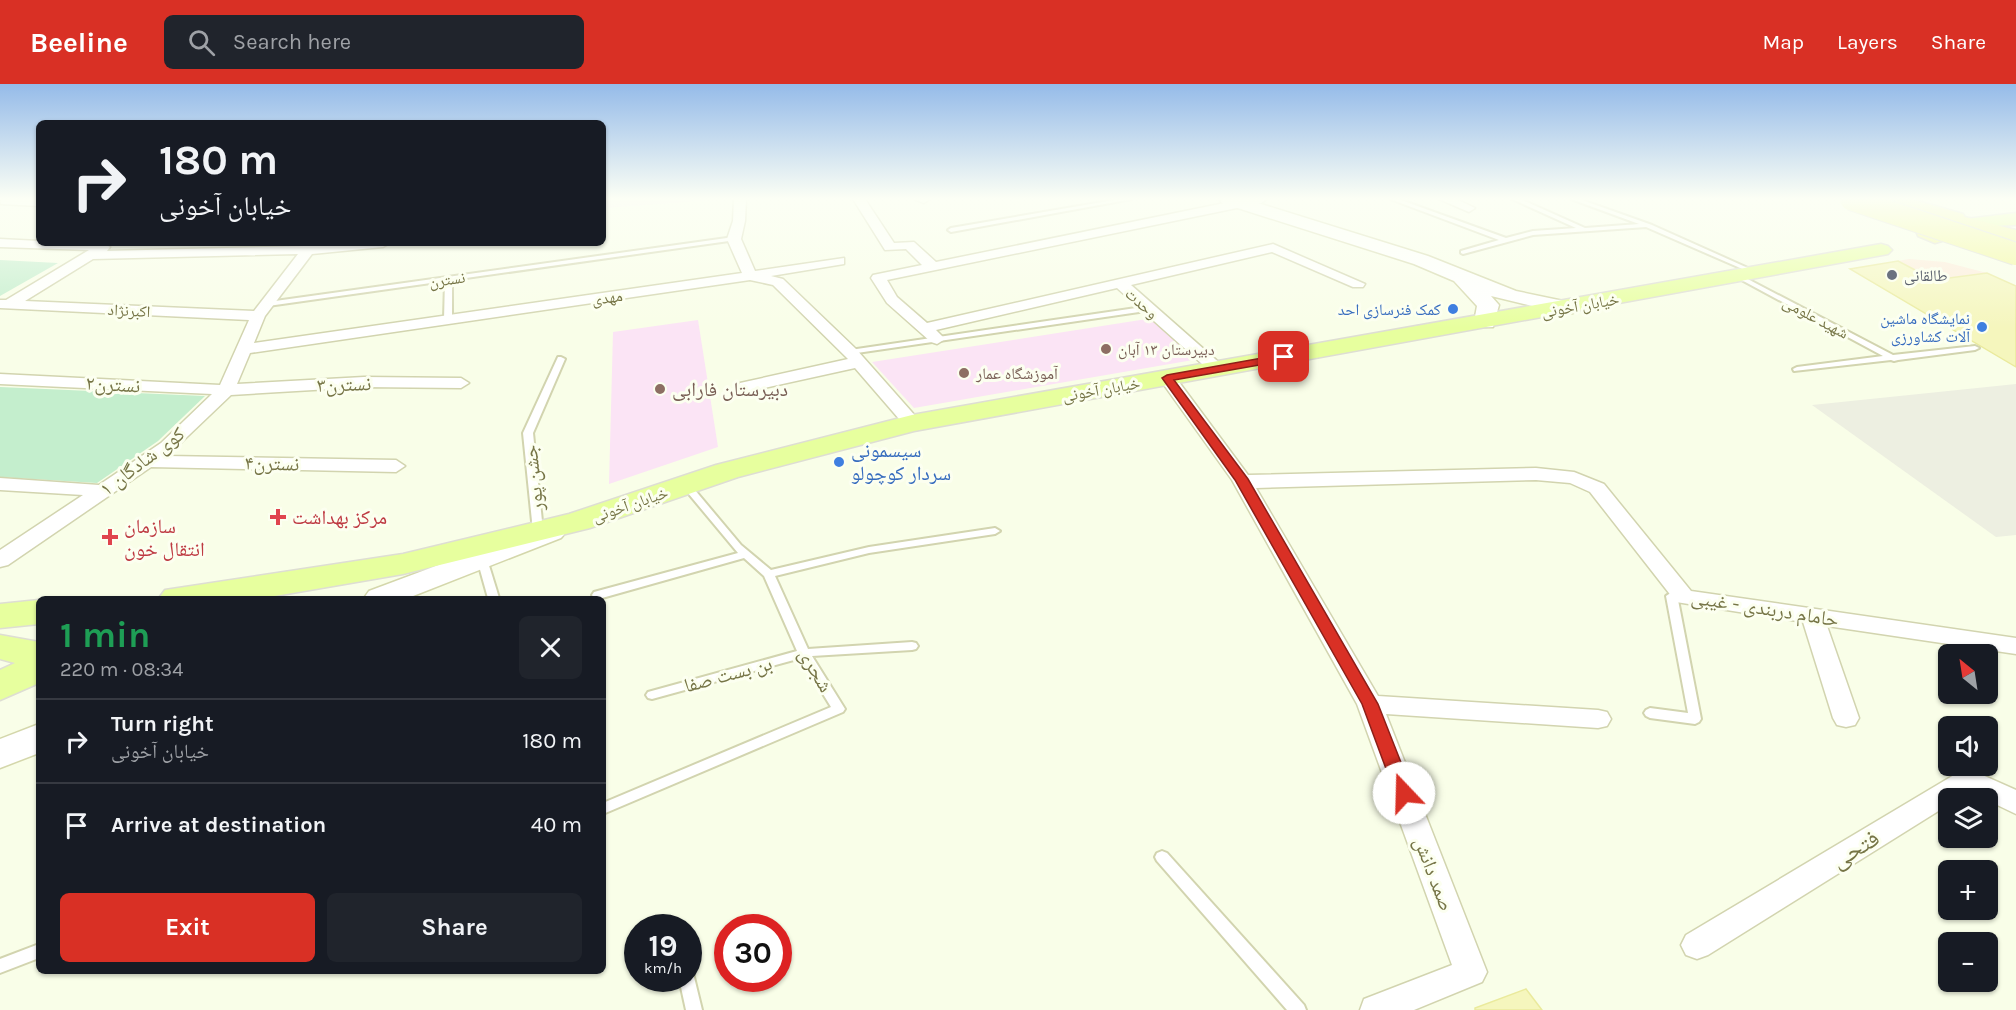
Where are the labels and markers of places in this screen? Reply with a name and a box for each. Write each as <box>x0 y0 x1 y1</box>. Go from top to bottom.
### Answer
place label: طالقانی <box>1904 266 1948 286</box>
marker: طالقانی <box>1885 268 1899 282</box>
place label: کمک فنرسازی احد <box>1338 300 1441 320</box>
marker: کمک فنرسازی احد <box>1446 302 1460 316</box>
place label: نمایشگاه ماشین آلات کشاورزی <box>1880 309 1971 347</box>
marker: نمایشگاه ماشین آلات کشاورزی <box>1975 320 1989 334</box>
pin <box>1258 331 1309 382</box>
place label: دبیرستان ۱۳ آبان <box>1118 340 1215 360</box>
marker: دبیرستان ۱۳ آبان <box>1099 342 1113 356</box>
place label: آموزشگاه عمار <box>975 364 1059 383</box>
marker: آموزشگاه عمار <box>957 366 971 380</box>
place label: دبیرستان فارابی <box>672 378 788 401</box>
marker: دبیرستان فارابی <box>653 382 667 396</box>
place label: سیسمونی سردار کوچولو <box>851 439 951 485</box>
marker: سیسمونی سردار کوچولو <box>832 455 846 469</box>
place label: مرکز بهداشت <box>292 506 387 529</box>
marker: مرکز بهداشت <box>269 508 287 526</box>
place label: سازمان انتقال خون <box>124 515 205 561</box>
marker: سازمان انتقال خون <box>101 528 119 546</box>

